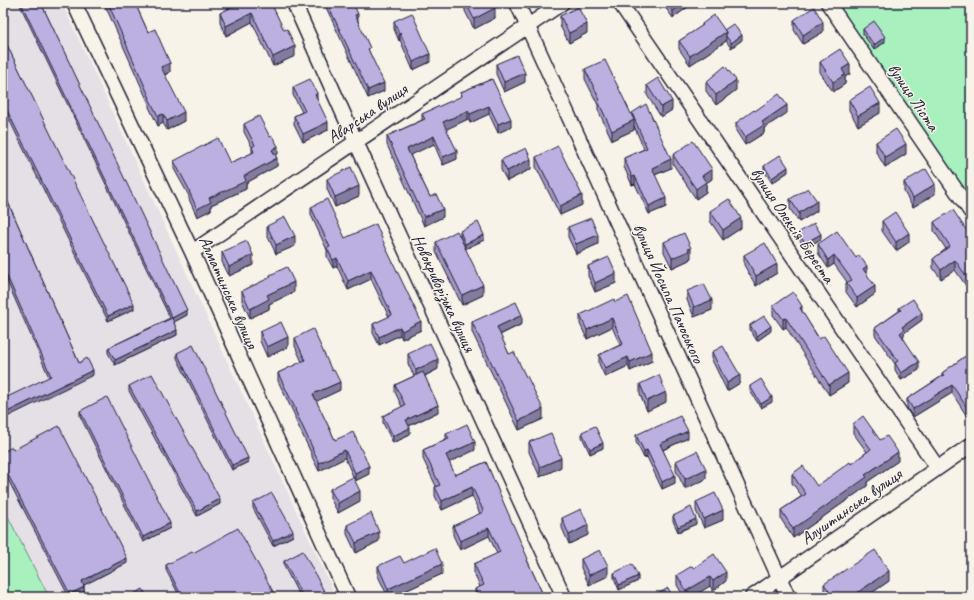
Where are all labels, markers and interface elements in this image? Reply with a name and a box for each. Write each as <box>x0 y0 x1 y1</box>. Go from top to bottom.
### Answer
street label: вулиця Ліста <box>883 59 945 137</box>
street label: Аварська вулиця <box>323 78 413 148</box>
street label: вулиця Олексія Береста <box>746 163 840 288</box>
street label: вулиця Йосипа Пачоського <box>628 220 709 367</box>
street label: Новокриворізька вулиця <box>406 231 480 357</box>
street label: Алматинська вулиця <box>194 233 263 353</box>
street label: Алуштинська вулиця <box>797 463 907 549</box>

